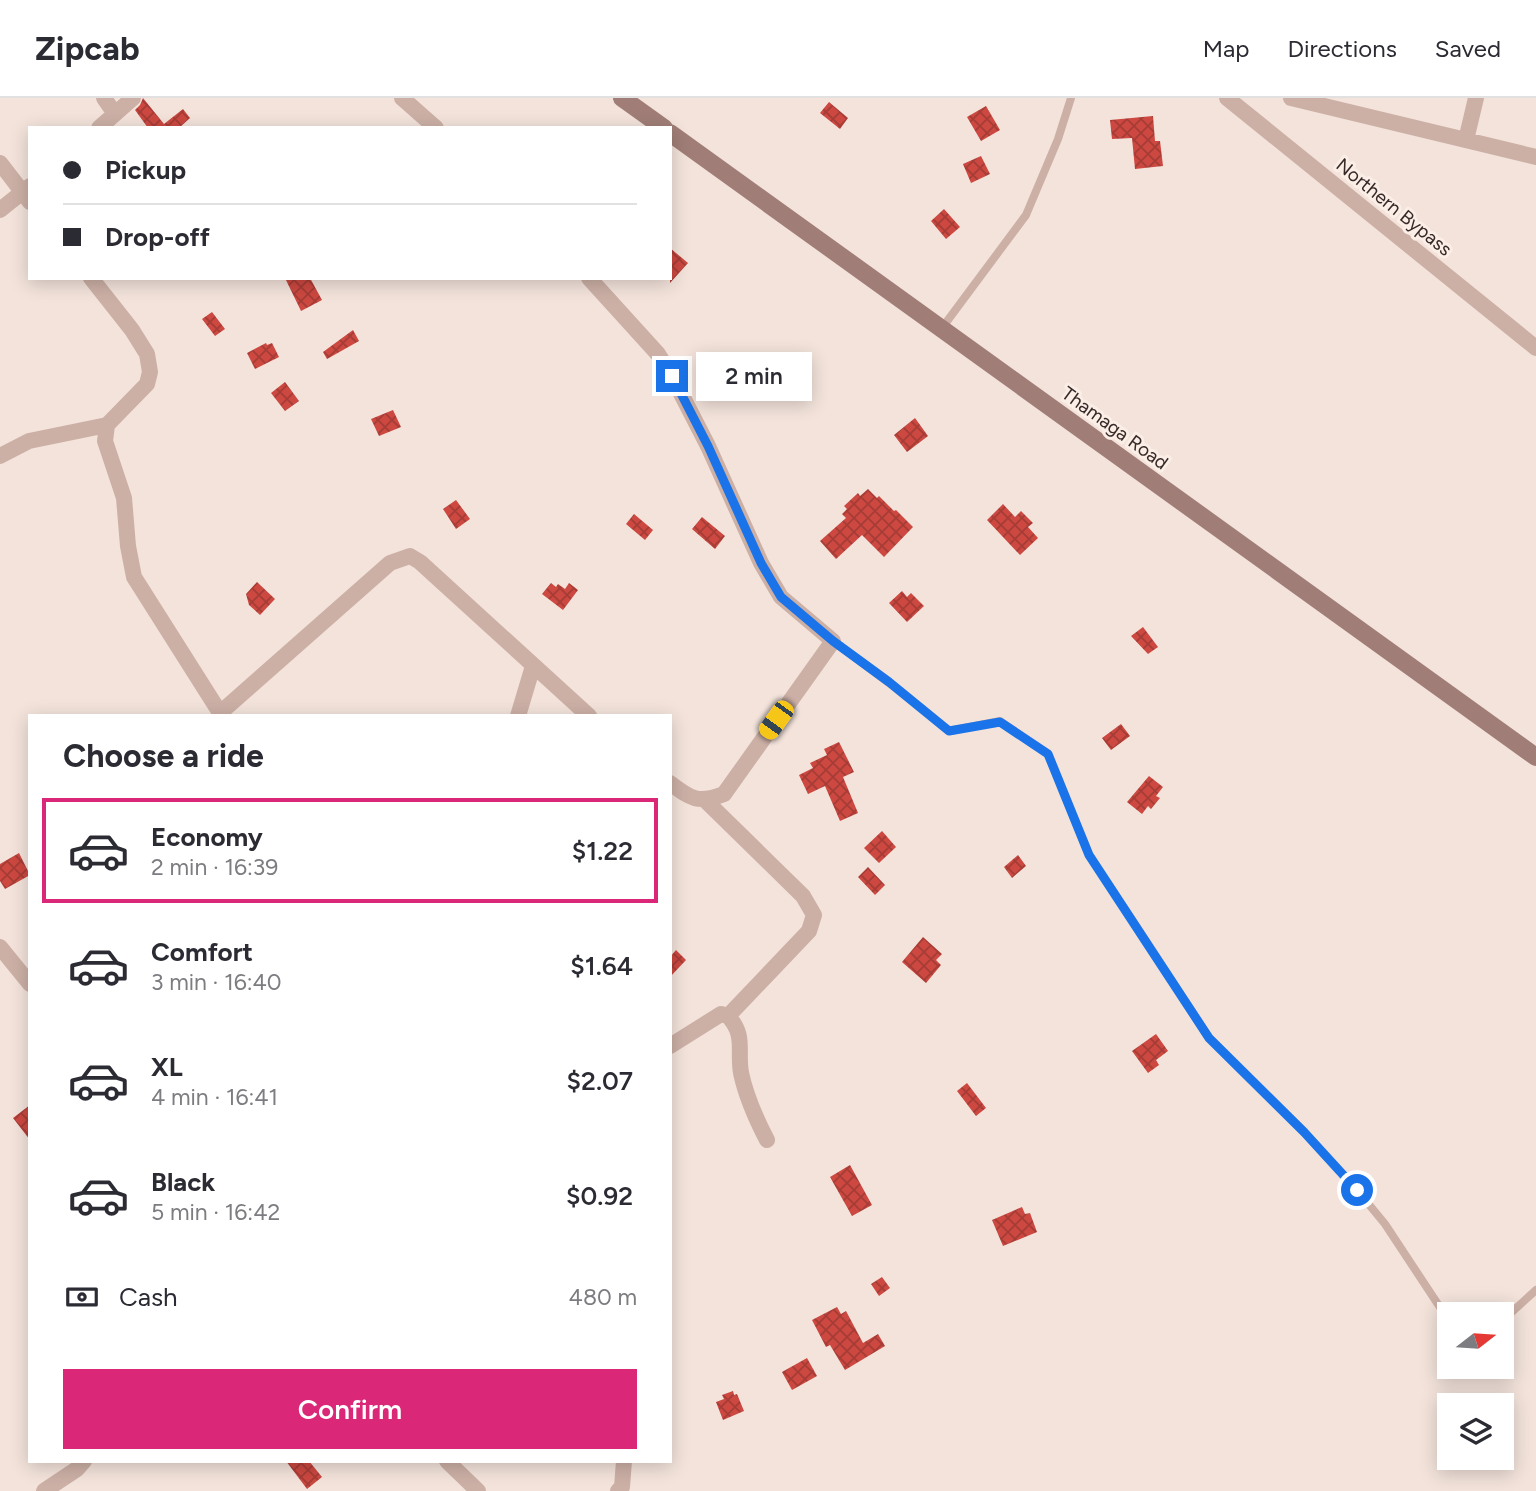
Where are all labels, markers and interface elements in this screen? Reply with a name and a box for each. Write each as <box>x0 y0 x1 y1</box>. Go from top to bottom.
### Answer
text: Zipcab <box>35 29 140 68</box>
text: Map <box>1203 34 1249 63</box>
text: Directions <box>1287 34 1397 63</box>
text: Saved <box>1435 34 1501 63</box>
street label: Northern Bypass <box>1331 153 1457 261</box>
text: Pickup <box>105 154 186 186</box>
text: Drop-off <box>105 221 210 253</box>
callout: 2 min <box>696 352 812 400</box>
route end <box>656 360 688 392</box>
text: 2 min <box>725 362 783 390</box>
street label: Thamaga Road <box>1057 382 1173 474</box>
car <box>756 697 797 743</box>
text: Choose a ride <box>63 737 264 775</box>
icon: car <box>67 819 130 882</box>
text: Economy <box>151 821 263 853</box>
text: $1.22 <box>572 835 633 867</box>
text: 2 min · 16:39 <box>151 853 278 881</box>
icon: car <box>67 934 130 997</box>
text: Comfort <box>151 936 253 968</box>
text: $1.64 <box>570 950 633 982</box>
text: 3 min · 16:40 <box>151 968 282 996</box>
icon: car <box>67 1049 130 1112</box>
text: XL <box>151 1051 183 1083</box>
text: $2.07 <box>567 1065 633 1097</box>
text: 4 min · 16:41 <box>151 1083 278 1111</box>
icon: car <box>67 1164 130 1227</box>
text: Black <box>151 1166 215 1198</box>
route start <box>1341 1174 1373 1206</box>
text: $0.92 <box>566 1180 633 1212</box>
text: 5 min · 16:42 <box>151 1198 280 1226</box>
icon: cash <box>63 1278 101 1316</box>
text: Cash <box>119 1281 178 1313</box>
text: 480 m <box>569 1283 637 1311</box>
north arrow <box>1437 1302 1514 1379</box>
map controls <box>1437 1302 1514 1470</box>
button: Confirm <box>63 1369 637 1449</box>
button: layers <box>1437 1393 1514 1470</box>

